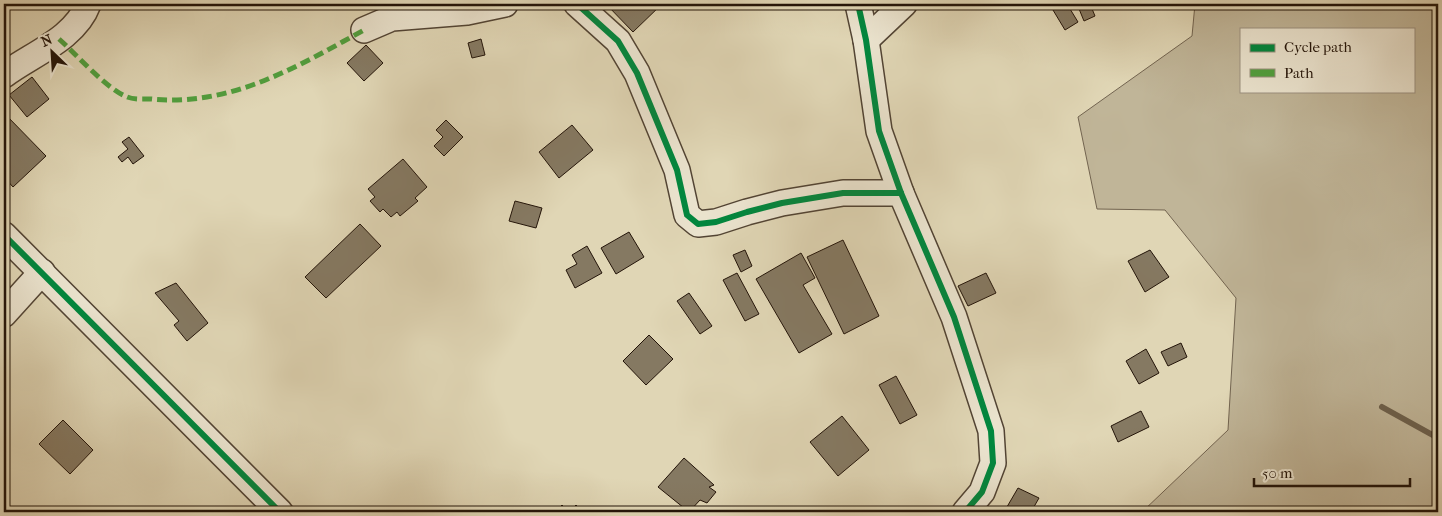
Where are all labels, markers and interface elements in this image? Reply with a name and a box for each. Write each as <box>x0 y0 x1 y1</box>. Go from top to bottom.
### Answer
north arrow <box>28 28 78 78</box>
legend <box>1240 28 1414 92</box>
text: N <box>38 31 55 51</box>
text: Cycle path <box>1284 38 1352 56</box>
text: Path <box>1284 64 1314 82</box>
scale bar <box>1254 456 1411 488</box>
text: 50 m <box>1262 464 1293 482</box>

